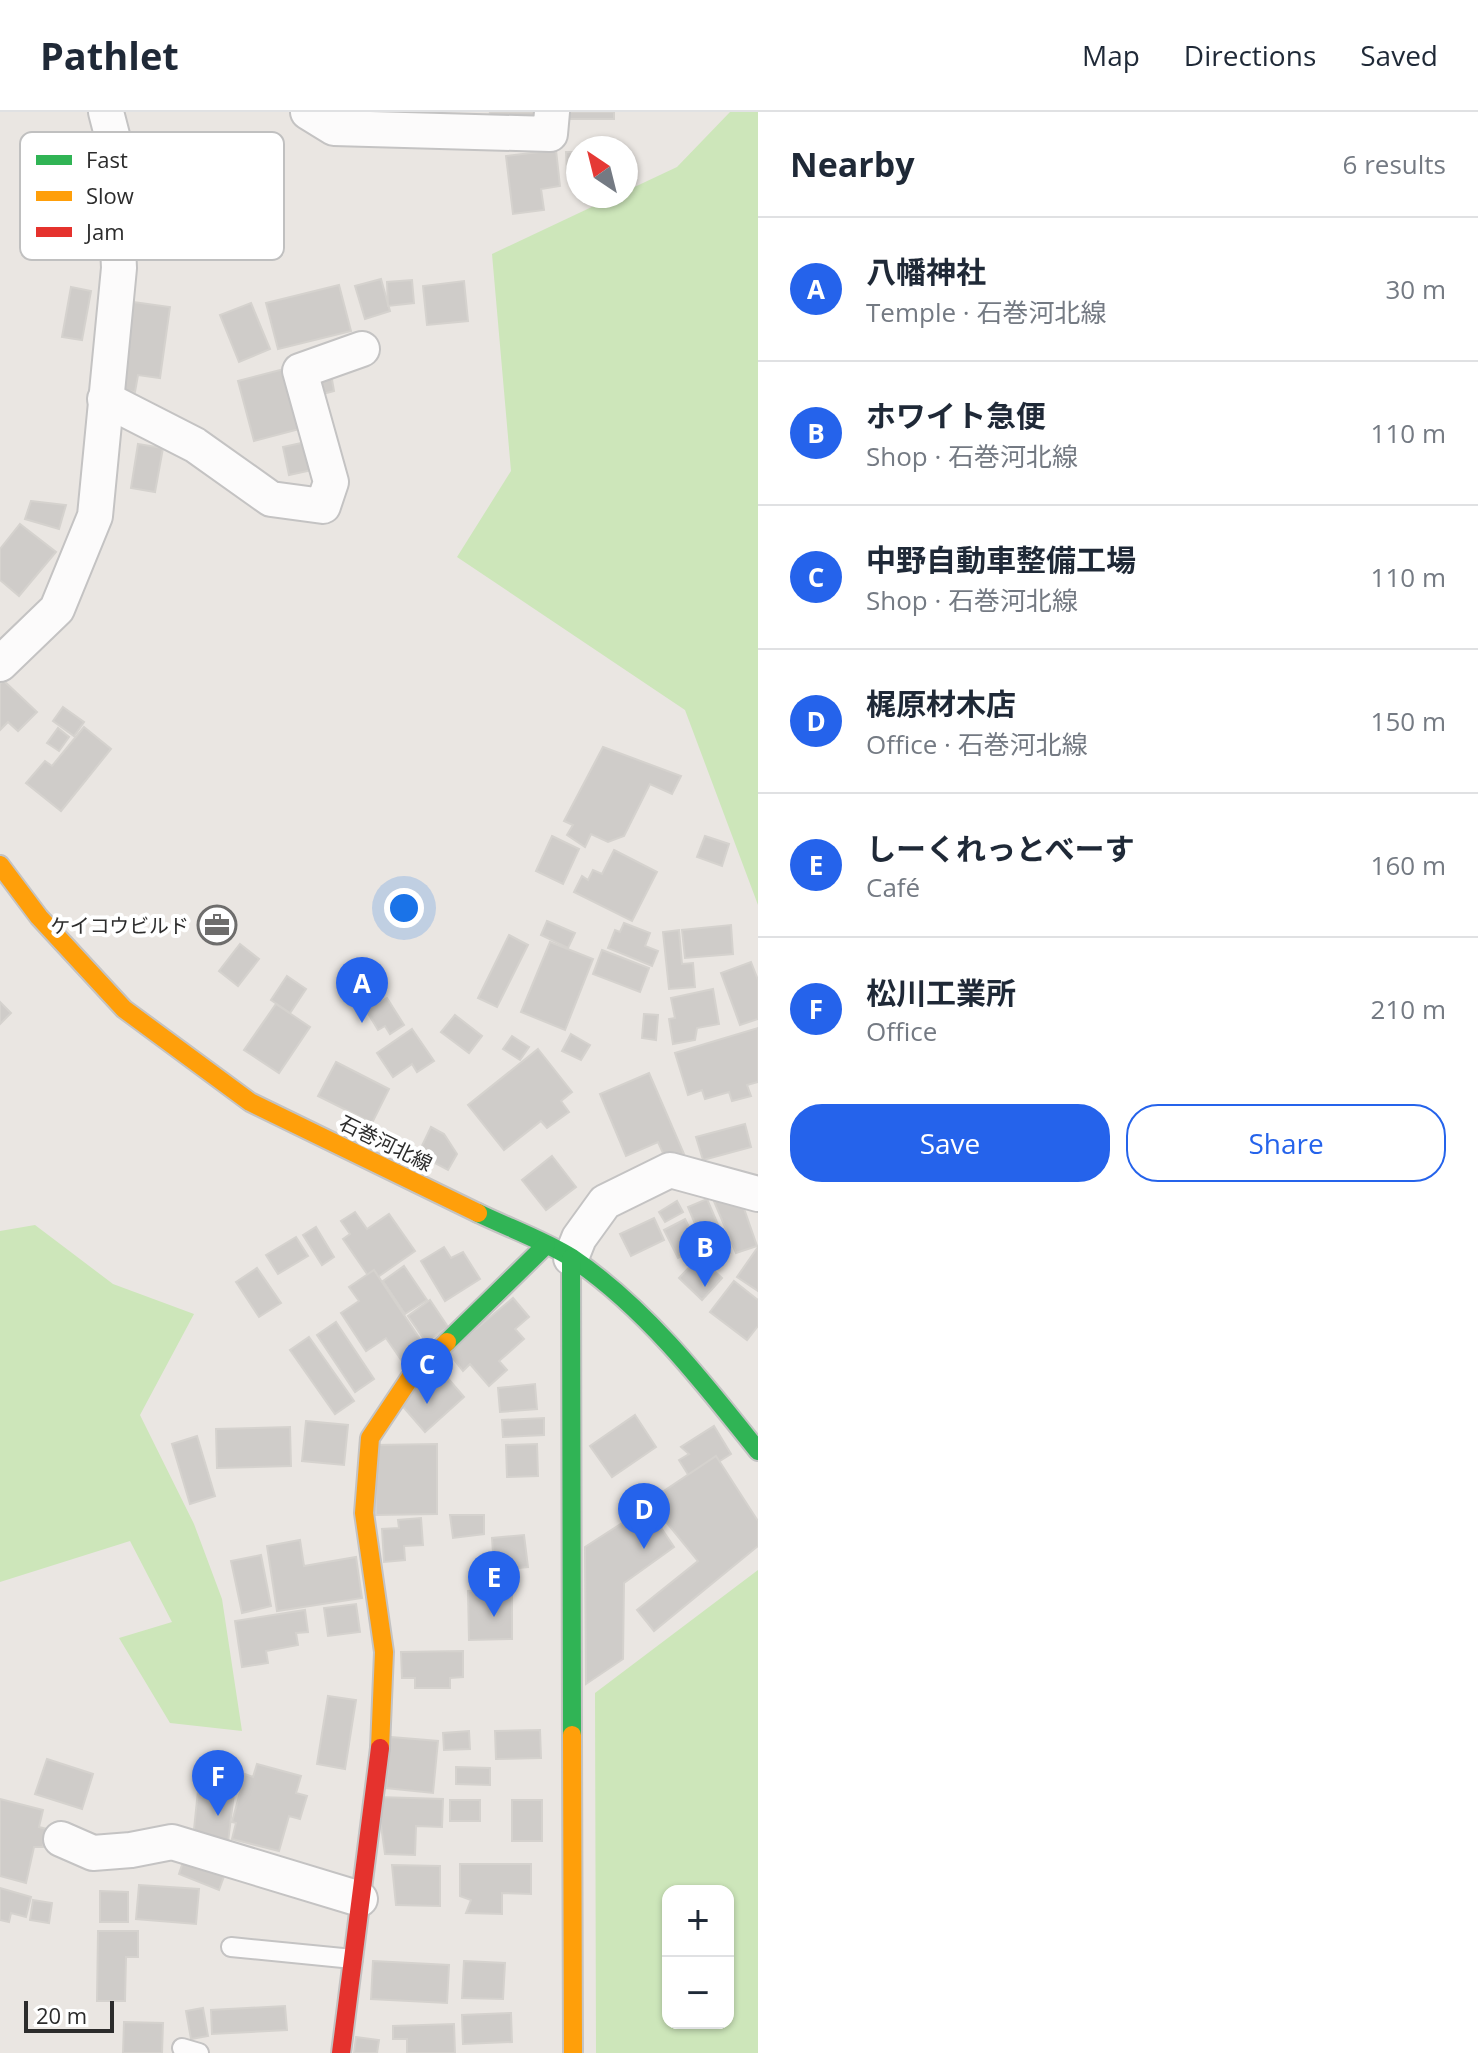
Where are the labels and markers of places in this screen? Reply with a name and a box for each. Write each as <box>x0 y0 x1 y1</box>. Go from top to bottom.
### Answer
office icon: ケイコウビルド <box>196 904 238 946</box>
place label: ケイコウビルド <box>50 912 189 939</box>
pin: A <box>336 957 388 1023</box>
pin: B <box>679 1221 731 1287</box>
pin: C <box>401 1338 453 1404</box>
pin: D <box>618 1483 670 1549</box>
pin: E <box>468 1551 520 1617</box>
pin: F <box>192 1750 244 1816</box>

